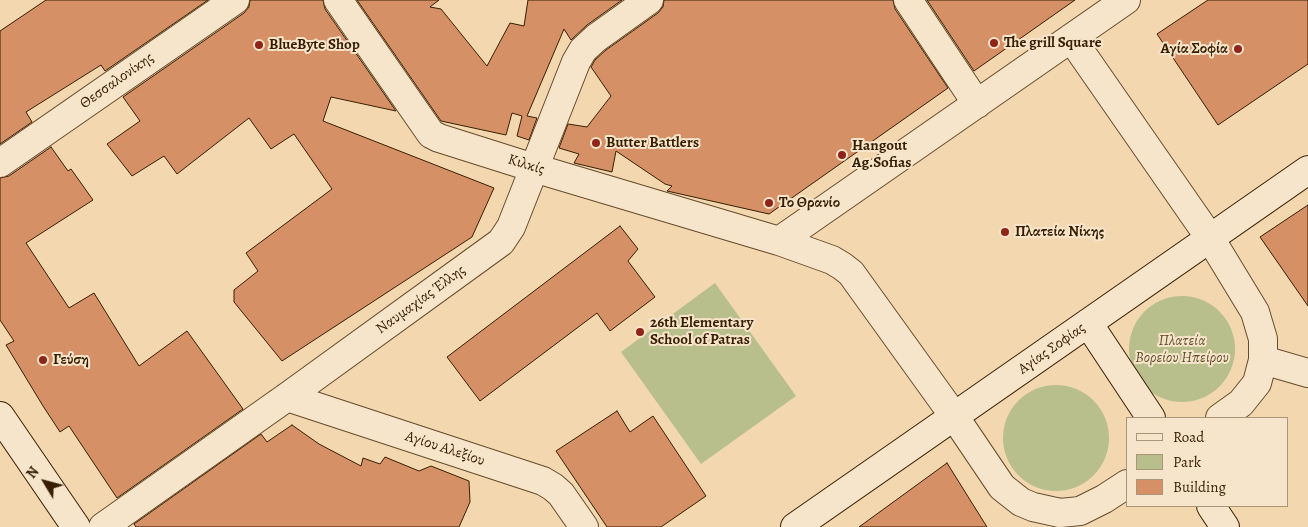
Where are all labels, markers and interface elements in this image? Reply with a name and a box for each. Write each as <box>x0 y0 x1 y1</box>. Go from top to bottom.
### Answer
place label: The grill Square <box>1004 34 1102 52</box>
place label: BlueByte Shop <box>269 36 360 54</box>
marker: The grill Square <box>988 37 1000 49</box>
marker: BlueByte Shop <box>253 39 265 51</box>
place label: Αγία Σοφία <box>1161 40 1228 58</box>
marker: Αγία Σοφία <box>1232 43 1244 55</box>
street label: Θεσσαλονίκης <box>77 49 157 113</box>
place label: Butter Battlers <box>606 134 699 152</box>
marker: Butter Battlers <box>590 137 602 149</box>
place label: Hangout Ag.Sofias <box>852 137 911 172</box>
marker: Hangout Ag.Sofias <box>836 149 848 161</box>
street label: Κιλκίς <box>505 151 547 179</box>
place label: Το Θρανίο <box>779 194 840 212</box>
marker: Το Θρανίο <box>763 197 775 209</box>
place label: Πλατεία Νίκης <box>1015 223 1104 241</box>
marker: Πλατεία Νίκης <box>999 226 1011 238</box>
street label: Ναυμαχίας Έλλης <box>373 262 469 338</box>
place label: 26th Elementary School of Patras <box>650 314 753 349</box>
street label: Αγίας Σοφίας <box>1015 319 1089 379</box>
marker: 26th Elementary School of Patras <box>634 326 646 338</box>
park label: Πλατεία Βορείου Ηπείρου <box>1135 332 1229 367</box>
place label: Γεύση <box>53 351 89 369</box>
marker: Γεύση <box>37 354 49 366</box>
legend <box>1126 417 1288 507</box>
text: Road <box>1173 427 1204 447</box>
street label: Αγίου Αλεξίου <box>403 428 487 470</box>
text: Park <box>1173 452 1201 472</box>
north arrow <box>20 457 70 507</box>
text: N <box>22 463 43 482</box>
text: Building <box>1173 477 1226 497</box>

